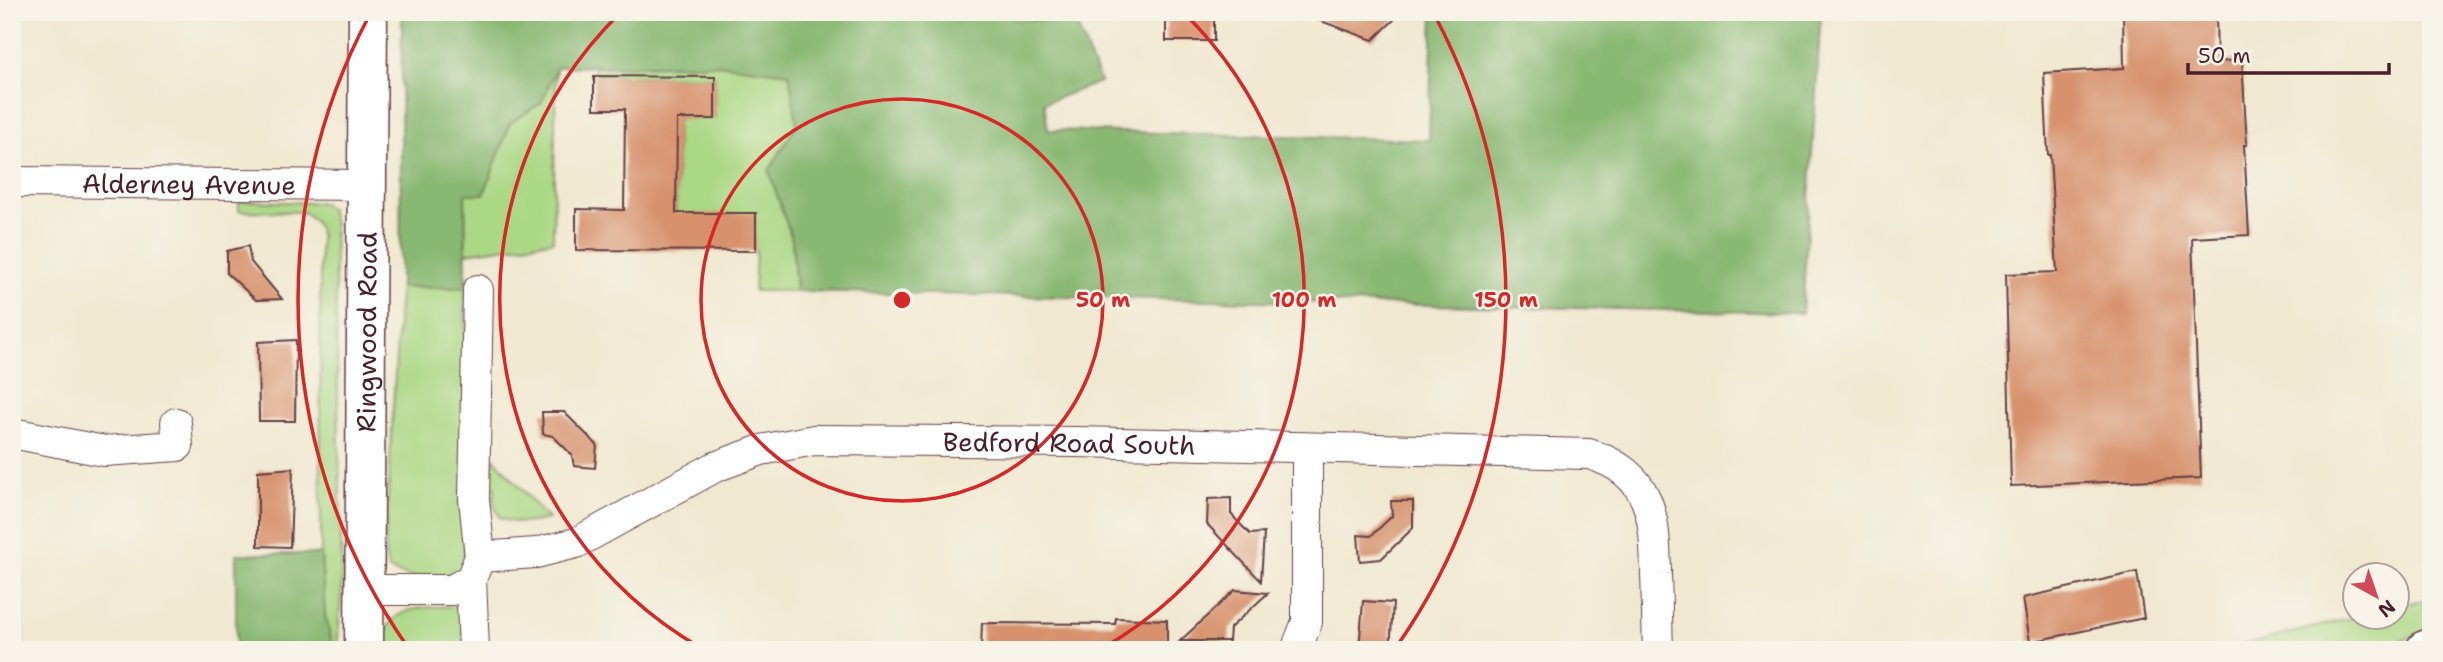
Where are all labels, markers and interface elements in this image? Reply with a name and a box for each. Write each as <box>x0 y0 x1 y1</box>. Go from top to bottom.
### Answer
scale bar <box>2188 32 2389 76</box>
text: 50 m <box>2198 42 2251 70</box>
street label: Alderney Avenue <box>82 165 296 202</box>
street label: Ringwood Road <box>348 232 384 432</box>
text: 50 m <box>1076 286 1130 314</box>
text: 100 m <box>1272 286 1336 314</box>
text: 150 m <box>1474 286 1538 314</box>
centre of rings <box>890 288 914 312</box>
street label: Bedford Road South <box>943 423 1196 462</box>
north arrow <box>2342 560 2412 630</box>
text: N <box>2373 594 2400 623</box>

